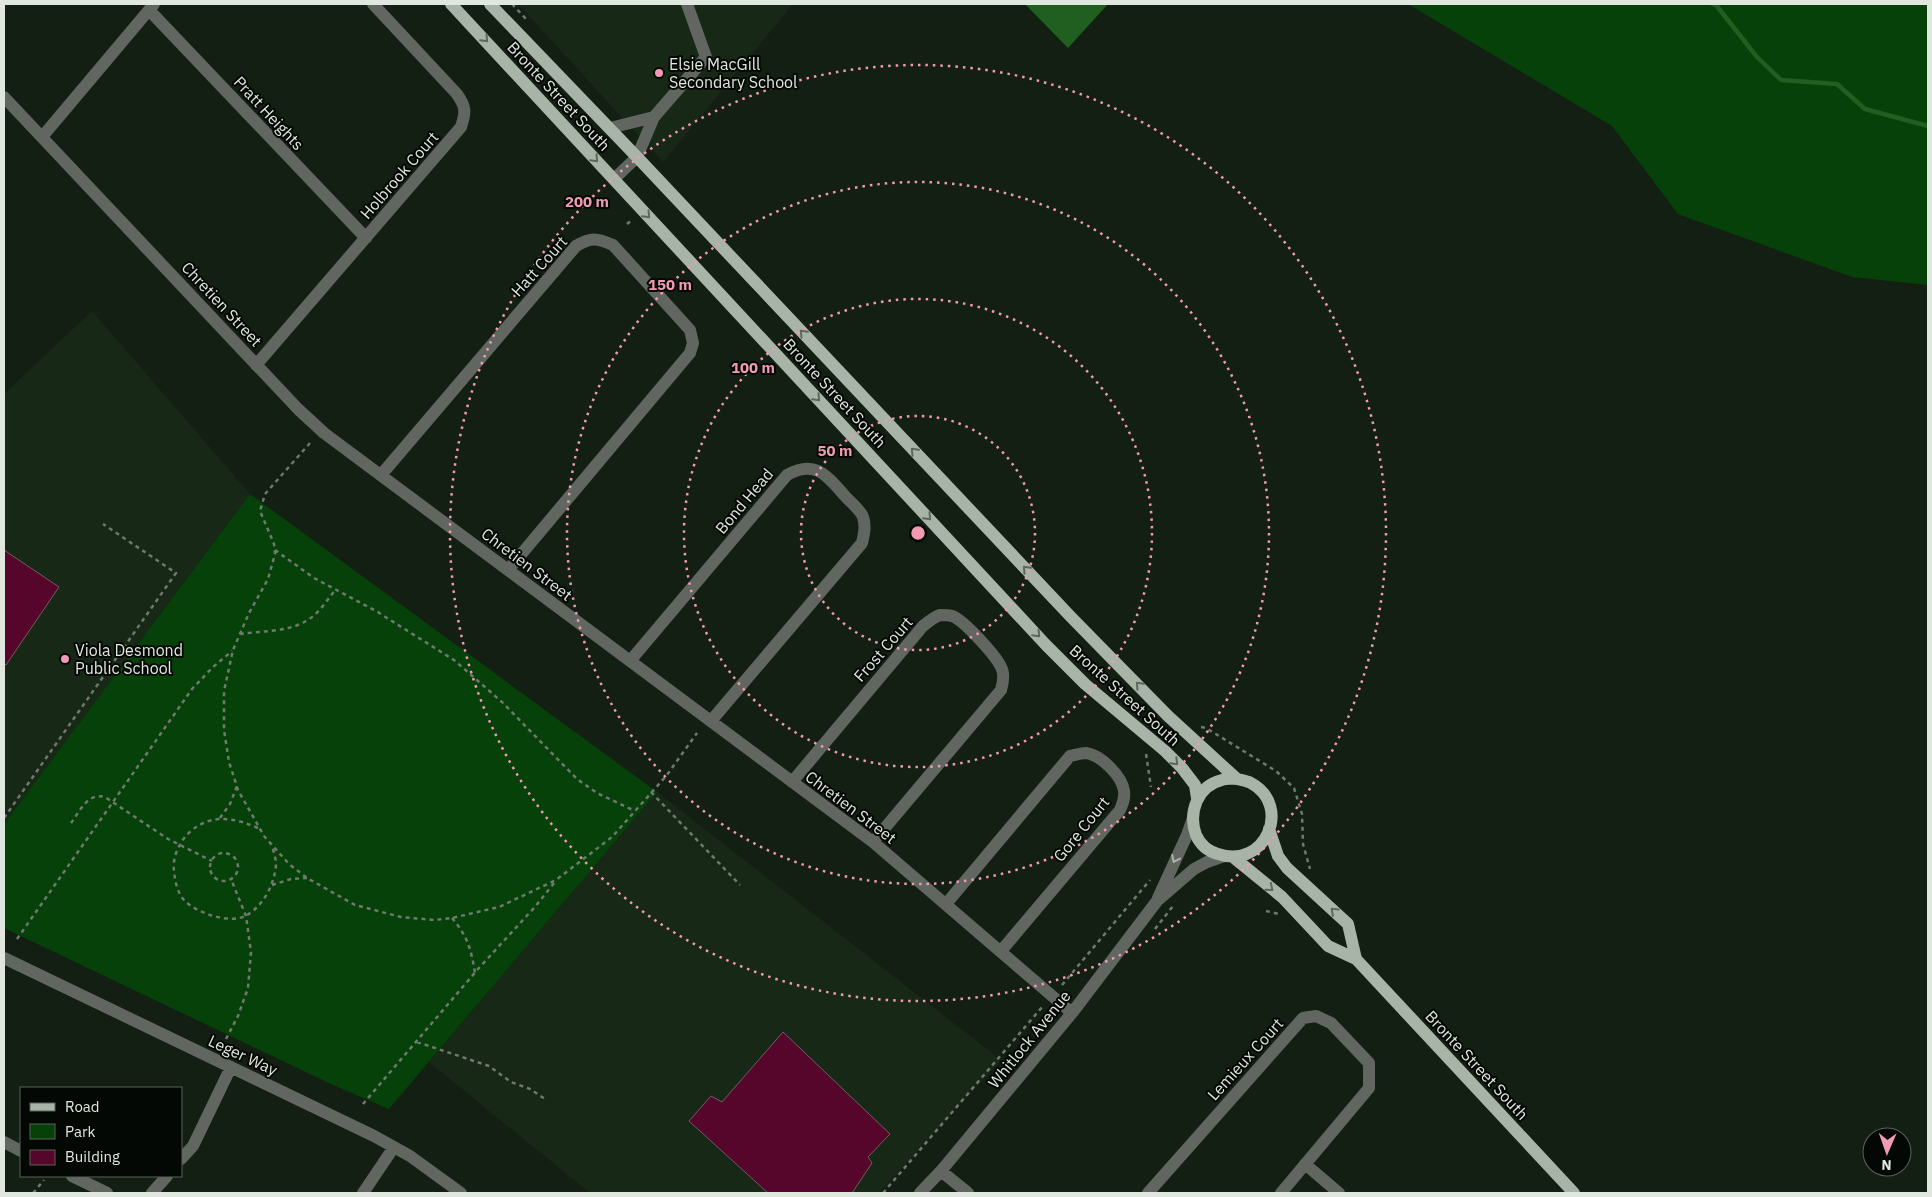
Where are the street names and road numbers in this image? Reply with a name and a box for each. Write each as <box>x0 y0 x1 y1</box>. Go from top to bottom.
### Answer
street label: Bronte Street South <box>503 37 615 155</box>
street label: Pratt Heights <box>230 72 308 154</box>
street label: Holbrook Court <box>356 127 442 223</box>
street label: Hatt Court <box>507 232 571 300</box>
street label: Chretien Street <box>178 257 266 351</box>
street label: Bronte Street South <box>779 334 891 452</box>
street label: Bond Head <box>711 464 777 538</box>
street label: Chretien Street <box>478 523 576 605</box>
street label: Frost Court <box>849 612 917 686</box>
street label: Bronte Street South <box>1065 640 1185 750</box>
street label: Chretien Street <box>802 766 900 848</box>
street label: Gore Court <box>1049 792 1113 866</box>
street label: Whitlock Avenue <box>983 986 1075 1092</box>
street label: Bronte Street South <box>1421 1006 1533 1124</box>
street label: Lemieux Court <box>1203 1014 1287 1104</box>
street label: Leger Way <box>205 1030 281 1080</box>

